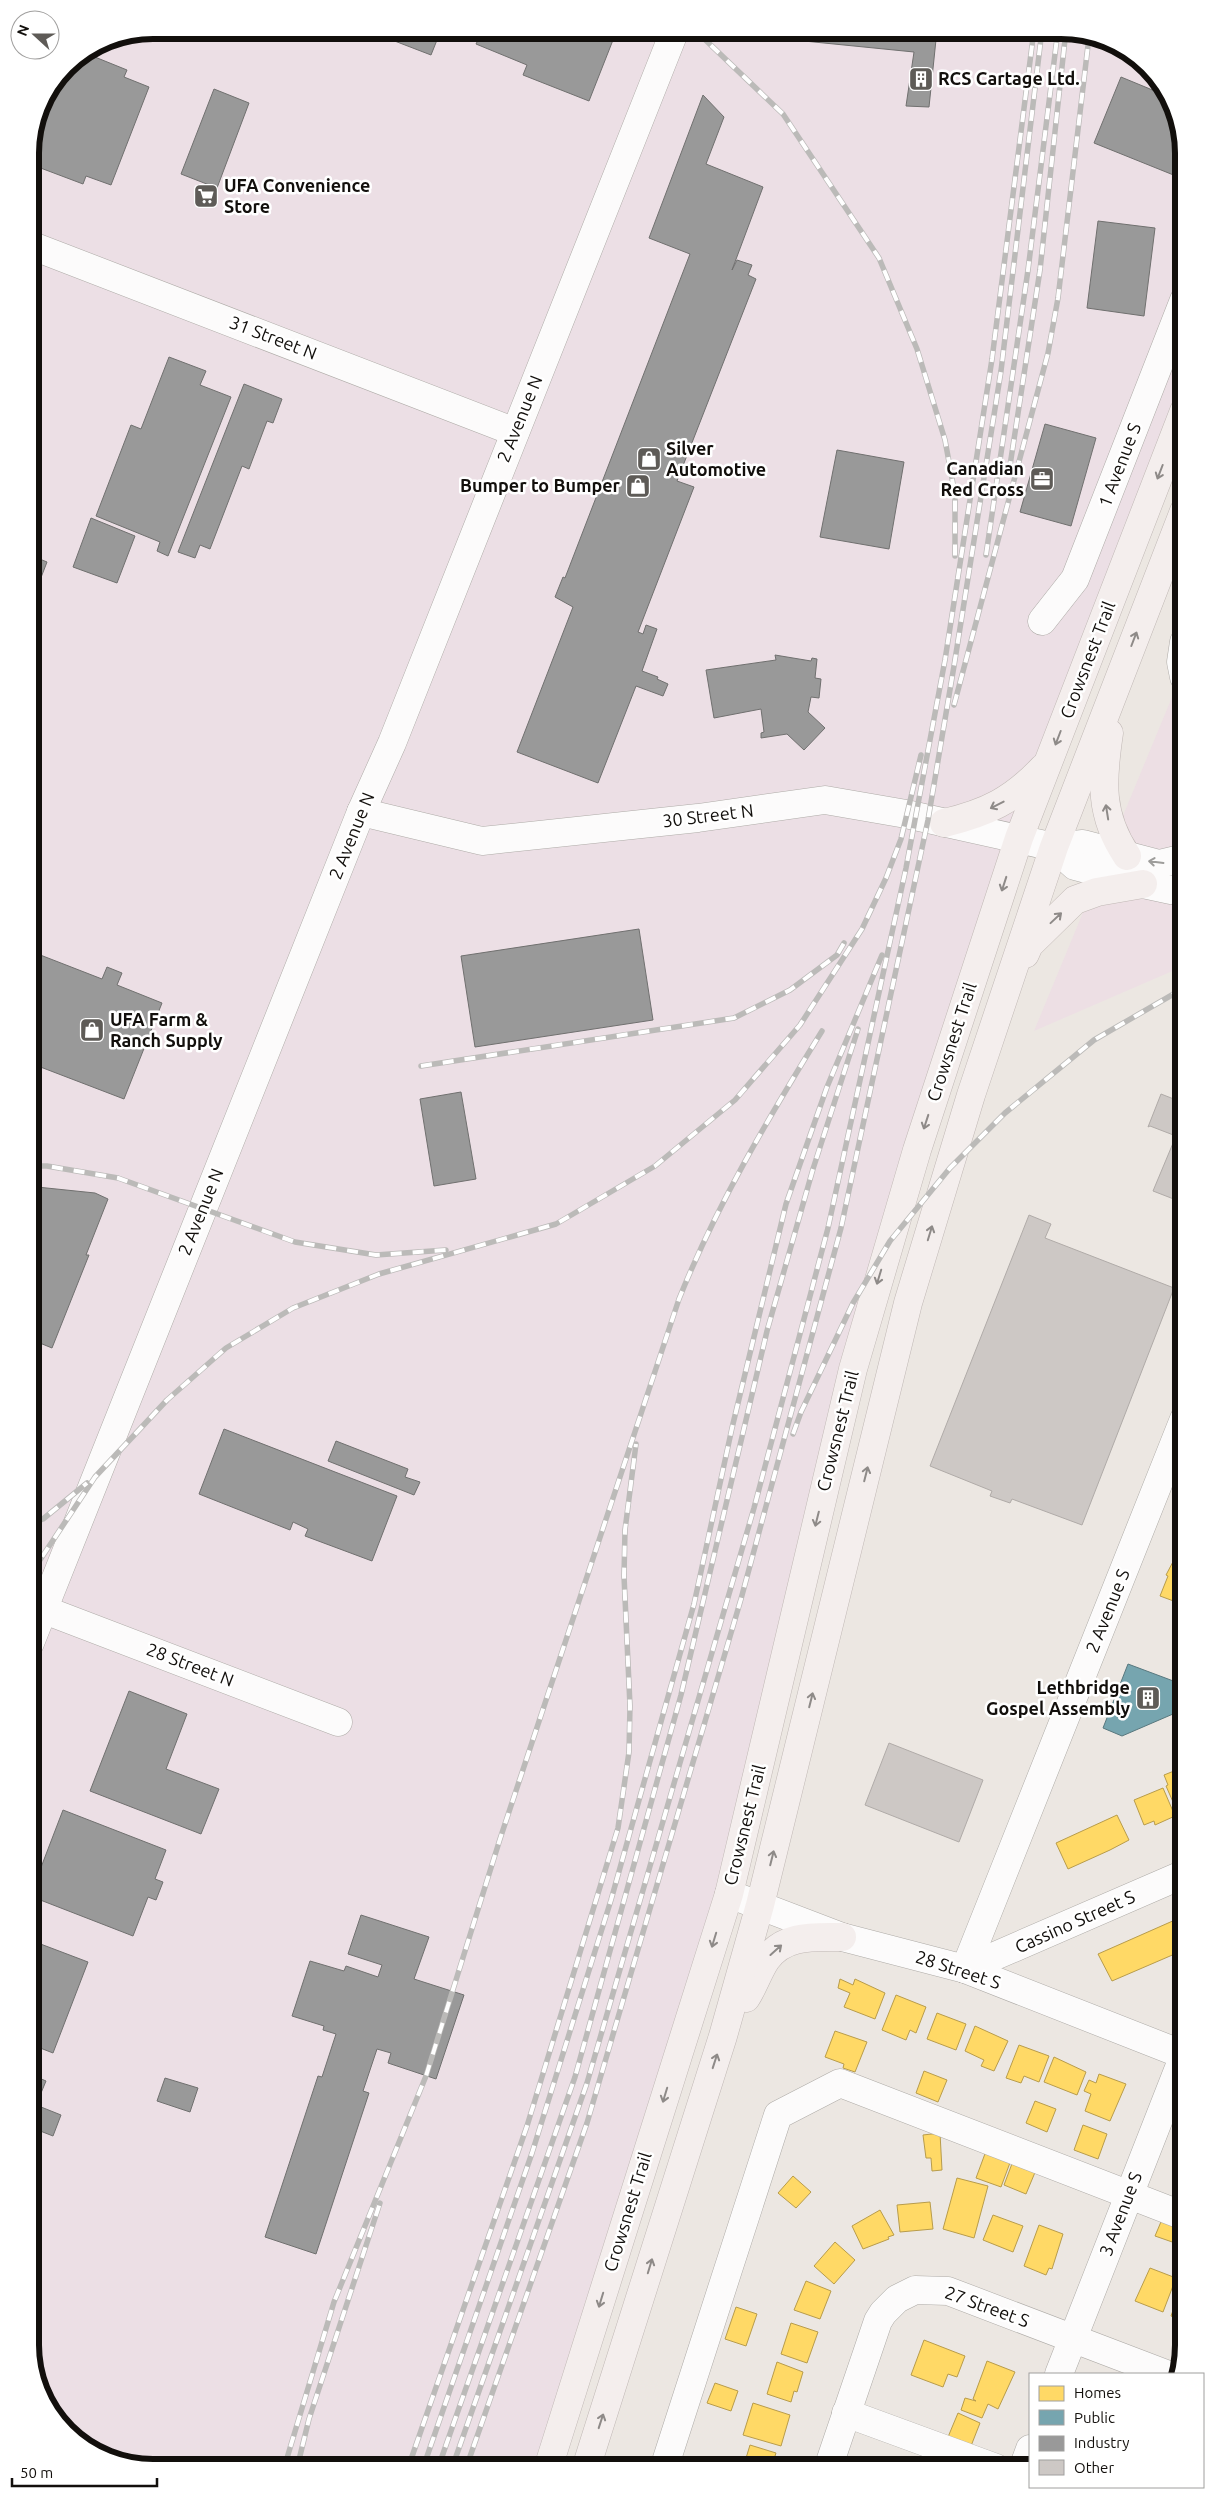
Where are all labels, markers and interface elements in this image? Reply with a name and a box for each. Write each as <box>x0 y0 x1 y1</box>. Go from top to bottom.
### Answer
north arrow <box>10 10 60 60</box>
text: N <box>14 23 32 38</box>
building icon: RCS Cartage Ltd. <box>908 66 934 92</box>
place label: RCS Cartage Ltd. <box>938 68 1080 88</box>
place label: UFA Convenience Store <box>224 175 370 216</box>
supermarket icon: UFA Convenience Store <box>193 183 219 209</box>
street label: 31 Street N <box>227 311 320 363</box>
street label: 2 Avenue N <box>493 372 546 465</box>
street label: 1 Avenue S <box>1094 420 1144 510</box>
place label: Silver Automotive <box>666 438 766 479</box>
shop icon: Silver Automotive <box>636 446 662 472</box>
place label: Canadian Red Cross <box>941 458 1024 499</box>
one-way arrow <box>1155 464 1164 479</box>
office icon: Canadian Red Cross <box>1029 466 1055 492</box>
shop icon: Bumper to Bumper <box>625 473 651 499</box>
place label: Bumper to Bumper <box>460 475 621 495</box>
street label: Crowsnest Trail <box>1056 598 1119 721</box>
one-way arrow <box>1130 632 1140 647</box>
one-way arrow <box>1052 730 1062 745</box>
street label: 2 Avenue N <box>325 789 378 882</box>
street label: 30 Street N <box>661 799 755 831</box>
one-way arrow <box>990 801 1005 810</box>
one-way arrow <box>1101 805 1111 821</box>
one-way arrow <box>1148 857 1164 867</box>
one-way arrow <box>999 876 1008 891</box>
one-way arrow <box>1050 912 1062 924</box>
street label: Crowsnest Trail <box>922 979 980 1104</box>
place label: UFA Farm & Ranch Supply <box>110 1009 223 1050</box>
shop icon: UFA Farm & Ranch Supply <box>79 1017 105 1043</box>
one-way arrow <box>921 1113 930 1129</box>
street label: 2 Avenue N <box>174 1165 227 1258</box>
one-way arrow <box>925 1225 935 1241</box>
one-way arrow <box>874 1269 884 1285</box>
street label: Crowsnest Trail <box>812 1368 862 1493</box>
one-way arrow <box>862 1467 871 1483</box>
one-way arrow <box>812 1511 821 1527</box>
street label: 2 Avenue S <box>1081 1566 1133 1655</box>
street label: 28 Street N <box>144 1638 237 1690</box>
place label: Lethbridge Gospel Assembly <box>986 1677 1130 1718</box>
building icon: Lethbridge Gospel Assembly <box>1135 1685 1161 1711</box>
one-way arrow <box>807 1693 816 1709</box>
street label: Crowsnest Trail <box>719 1762 769 1887</box>
one-way arrow <box>767 1851 777 1867</box>
street label: Cassino Street S <box>1012 1886 1138 1956</box>
one-way arrow <box>709 1932 719 1948</box>
one-way arrow <box>769 1944 782 1956</box>
street label: 28 Street S <box>913 1946 1003 1992</box>
one-way arrow <box>710 2054 720 2070</box>
one-way arrow <box>660 2087 670 2103</box>
street label: Crowsnest Trail <box>599 2149 655 2274</box>
street label: 3 Avenue S <box>1095 2169 1145 2259</box>
one-way arrow <box>646 2259 655 2275</box>
street label: 27 Street S <box>942 2282 1032 2331</box>
one-way arrow <box>595 2292 605 2308</box>
legend <box>1029 2373 1204 2488</box>
text: Homes <box>1074 2384 1121 2401</box>
text: Public <box>1074 2409 1115 2426</box>
one-way arrow <box>597 2414 607 2430</box>
text: Industry <box>1074 2434 1129 2451</box>
scale bar <box>12 2456 158 2488</box>
text: Other <box>1074 2459 1114 2476</box>
text: 50 m <box>20 2464 53 2481</box>

